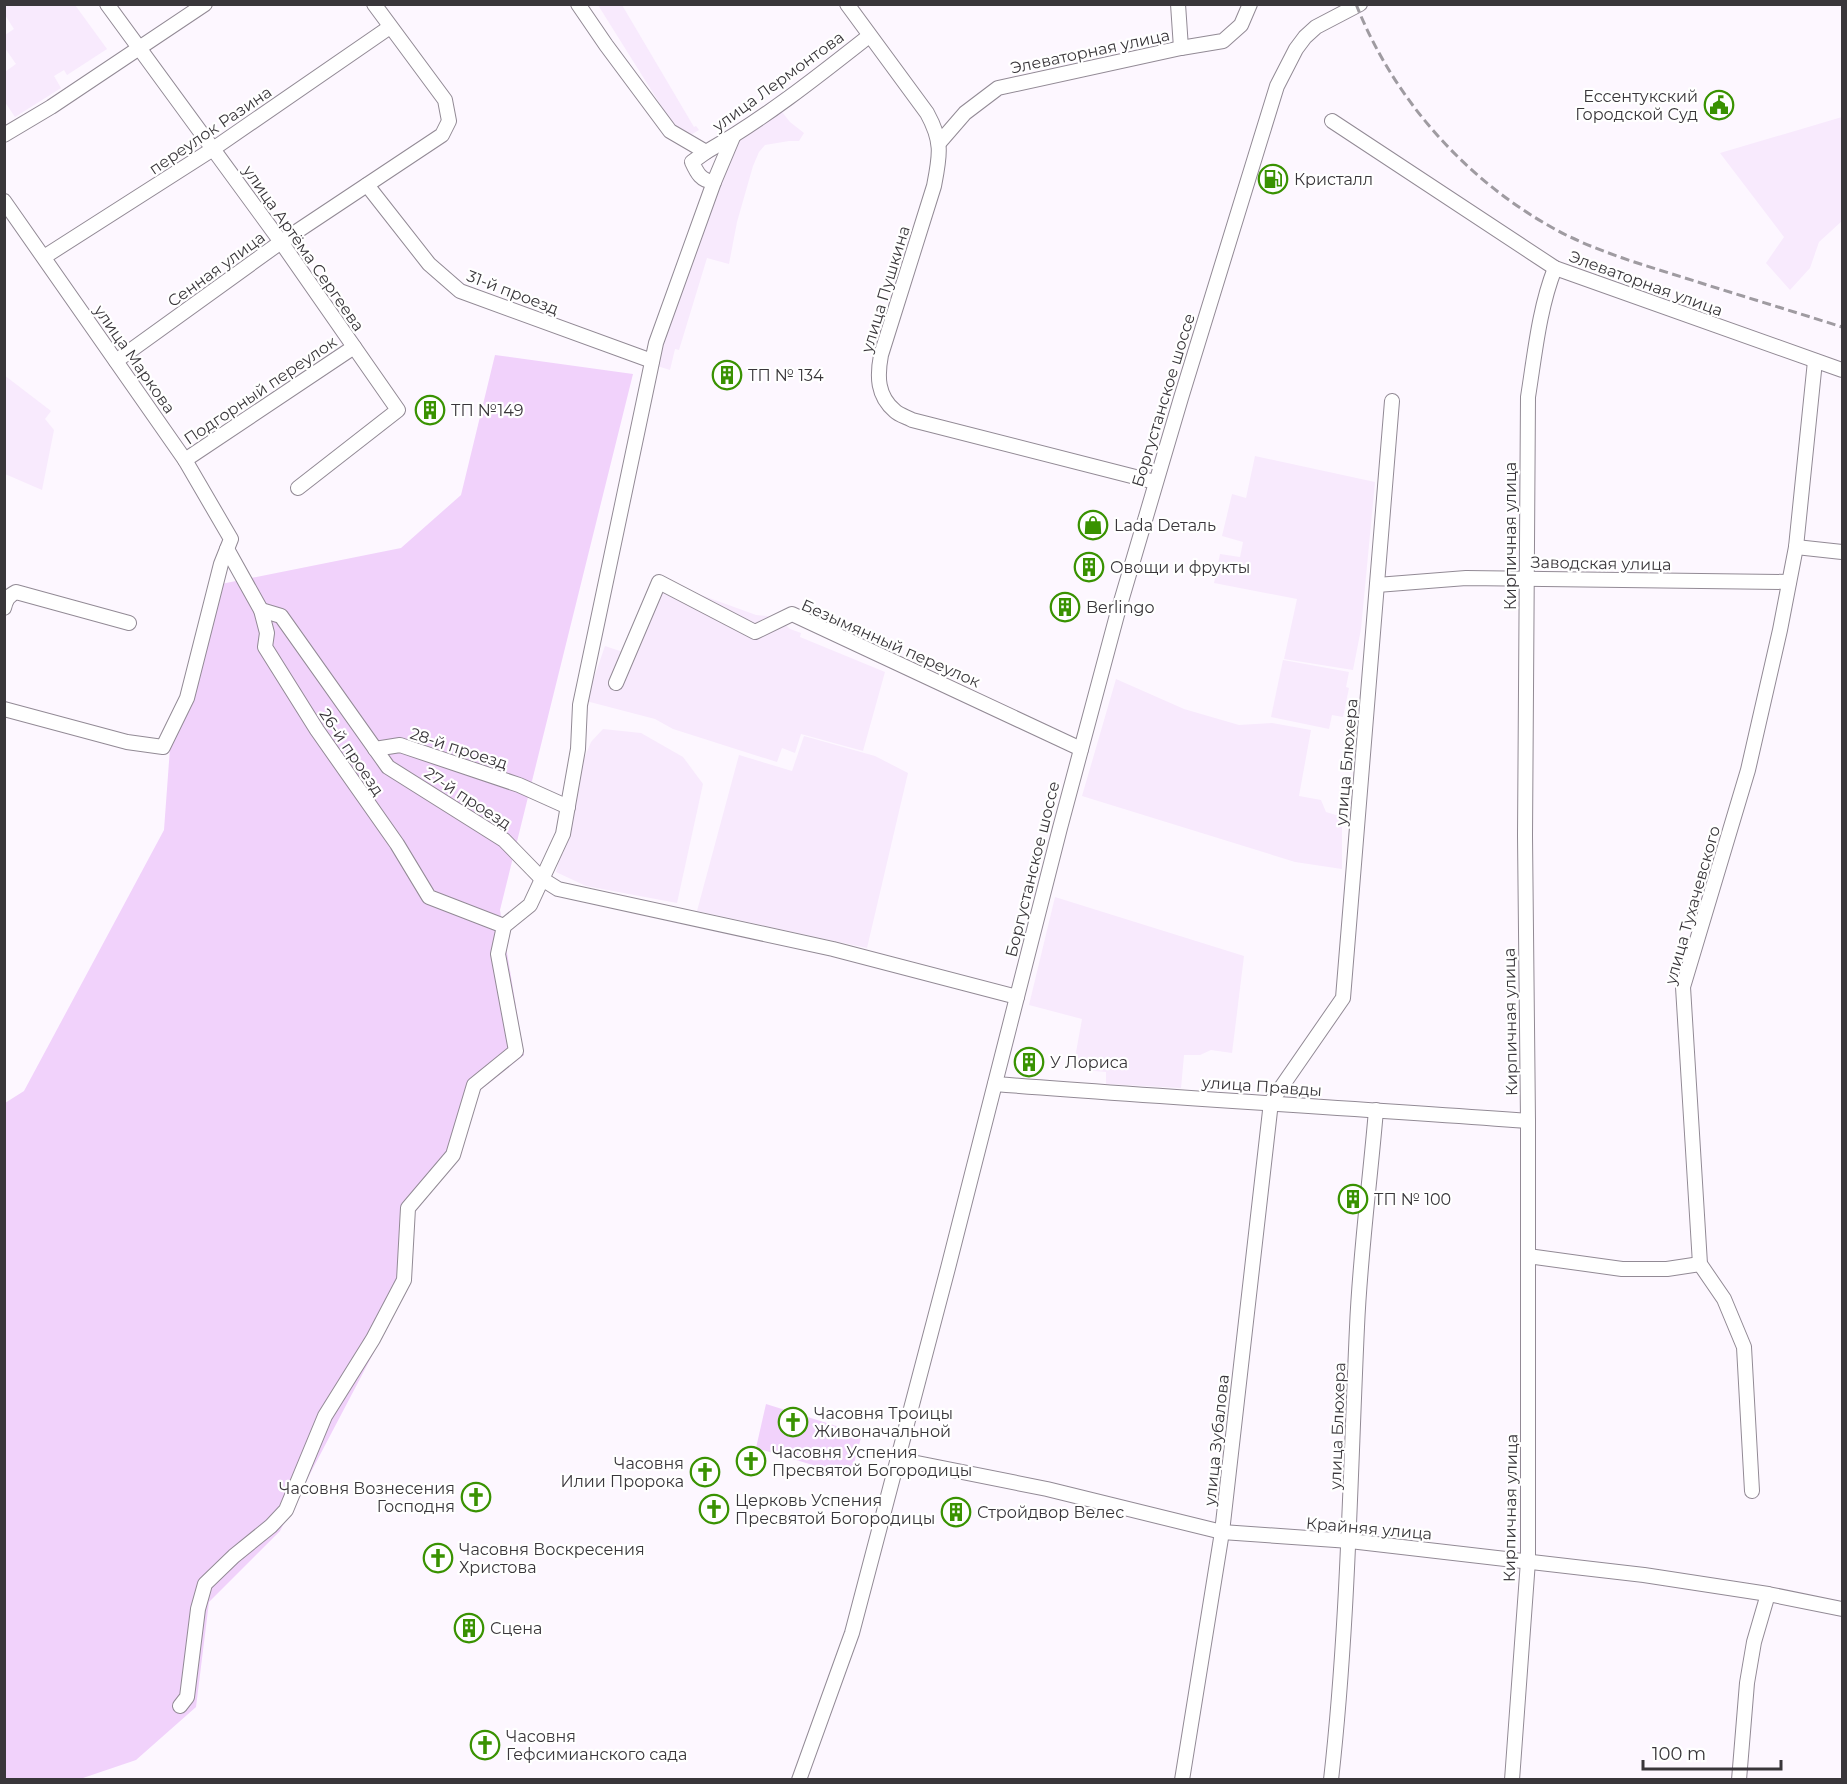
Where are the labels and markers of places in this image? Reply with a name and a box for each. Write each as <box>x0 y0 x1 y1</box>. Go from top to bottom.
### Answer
place label: Ессентукский Городской Суд <box>1575 87 1698 124</box>
public building icon: Ессентукский Городской Суд <box>1703 89 1735 121</box>
fuel station icon: Кристалл <box>1257 163 1289 195</box>
place label: Кристалл <box>1294 170 1373 189</box>
building icon: ТП № 134 <box>711 359 743 391</box>
place label: ТП № 134 <box>748 366 824 385</box>
building icon: ТП №149 <box>414 394 446 426</box>
place label: ТП №149 <box>451 401 523 420</box>
shop icon: Lada Dеталь <box>1077 509 1109 541</box>
place label: Lada Dеталь <box>1114 516 1216 535</box>
building icon: Овощи и фрукты <box>1073 551 1105 583</box>
place label: Овощи и фрукты <box>1110 558 1250 577</box>
building icon: Berlingo <box>1049 591 1081 623</box>
place label: Berlingo <box>1086 598 1154 617</box>
building icon: У Лориса <box>1013 1046 1045 1078</box>
place label: У Лориса <box>1050 1053 1128 1072</box>
building icon: ТП № 100 <box>1337 1183 1369 1215</box>
place label: ТП № 100 <box>1374 1190 1451 1209</box>
place label: Часовня Троицы Живоначальной <box>814 1404 953 1441</box>
church icon: Часовня Троицы Живоначальной <box>777 1406 809 1438</box>
place label: Часовня Успения Пресвятой Богородицы <box>772 1443 972 1480</box>
church icon: Часовня Успения Пресвятой Богородицы <box>735 1445 767 1477</box>
place label: Часовня Илии Пророка <box>561 1454 684 1491</box>
church icon: Часовня Илии Пророка <box>689 1456 721 1488</box>
place label: Часовня Вознесения Господня <box>279 1479 455 1516</box>
church icon: Часовня Вознесения Господня <box>460 1481 492 1513</box>
place label: Церковь Успения Пресвятой Богородицы <box>735 1491 935 1528</box>
church icon: Церковь Успения Пресвятой Богородицы <box>698 1493 730 1525</box>
building icon: Стройдвор Велес <box>940 1496 972 1528</box>
place label: Стройдвор Велес <box>977 1503 1124 1522</box>
place label: Часовня Воскресения Христова <box>459 1540 645 1577</box>
church icon: Часовня Воскресения Христова <box>422 1542 454 1574</box>
building icon: Сцена <box>453 1612 485 1644</box>
place label: Сцена <box>490 1619 542 1638</box>
place label: Часовня Гефсимианского сада <box>506 1727 687 1764</box>
church icon: Часовня Гефсимианского сада <box>469 1729 501 1761</box>

